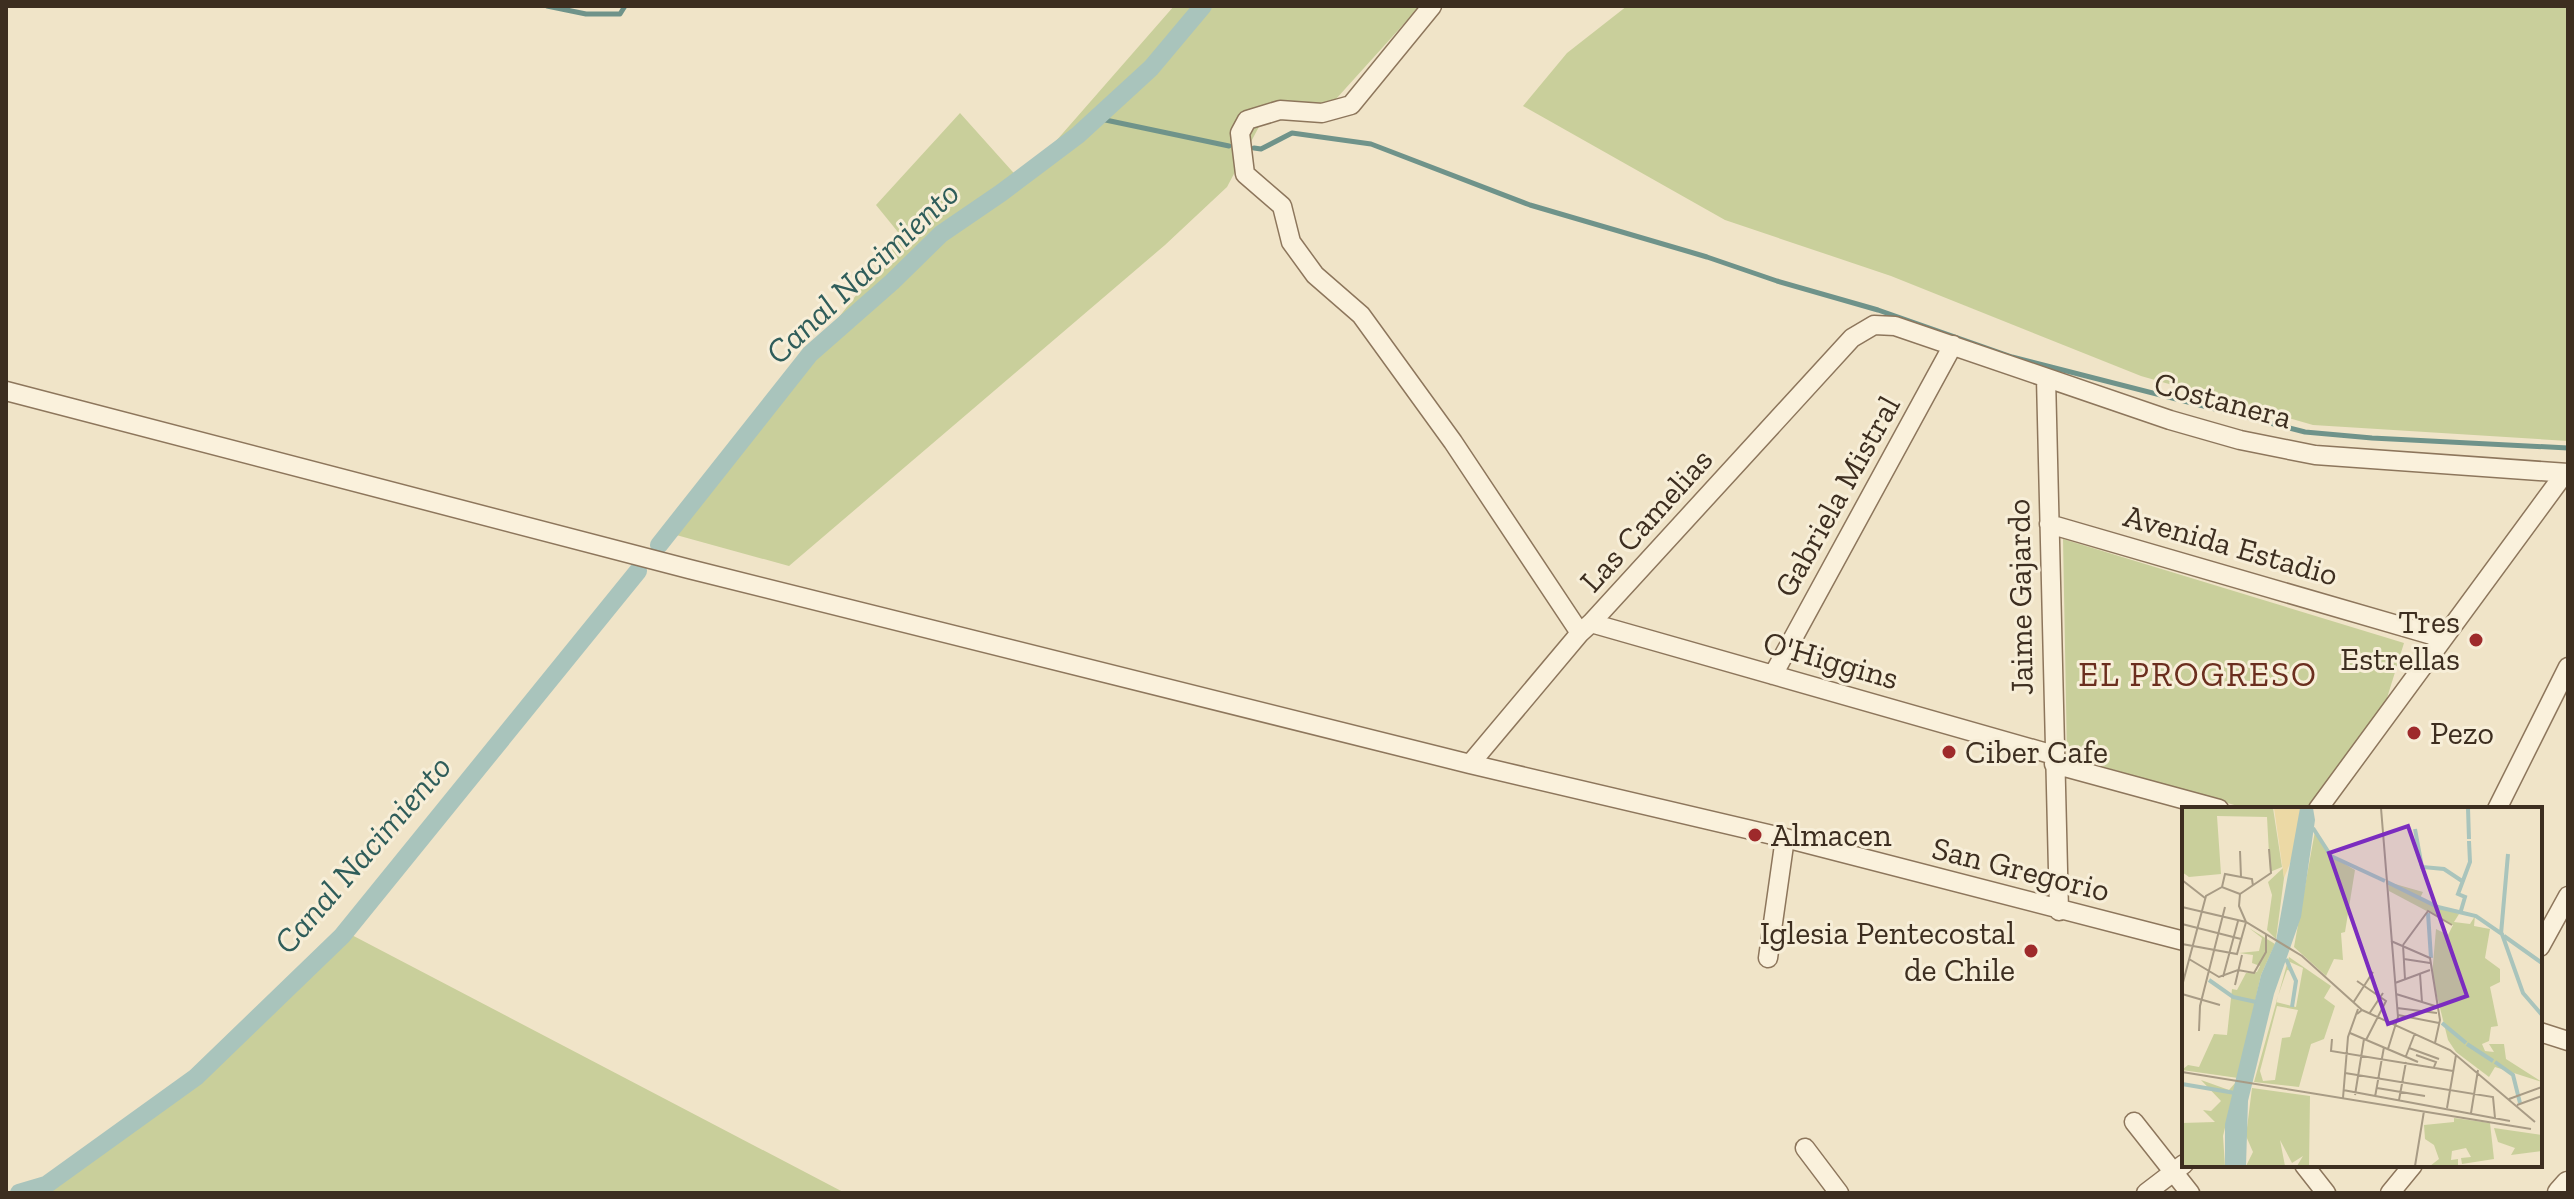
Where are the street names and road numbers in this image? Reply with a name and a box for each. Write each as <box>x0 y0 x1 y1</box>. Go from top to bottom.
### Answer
street label: Costanera <box>2150 363 2296 437</box>
street label: Gabriela Mistral <box>1766 389 1908 603</box>
street label: Las Camelias <box>1572 440 1720 600</box>
street label: Avenida Estadio <box>2120 496 2342 594</box>
street label: Jaime Gajardo <box>1999 498 2041 696</box>
street label: O'Higgins <box>1759 623 1903 697</box>
street label: San Gregorio <box>1928 829 2114 909</box>

